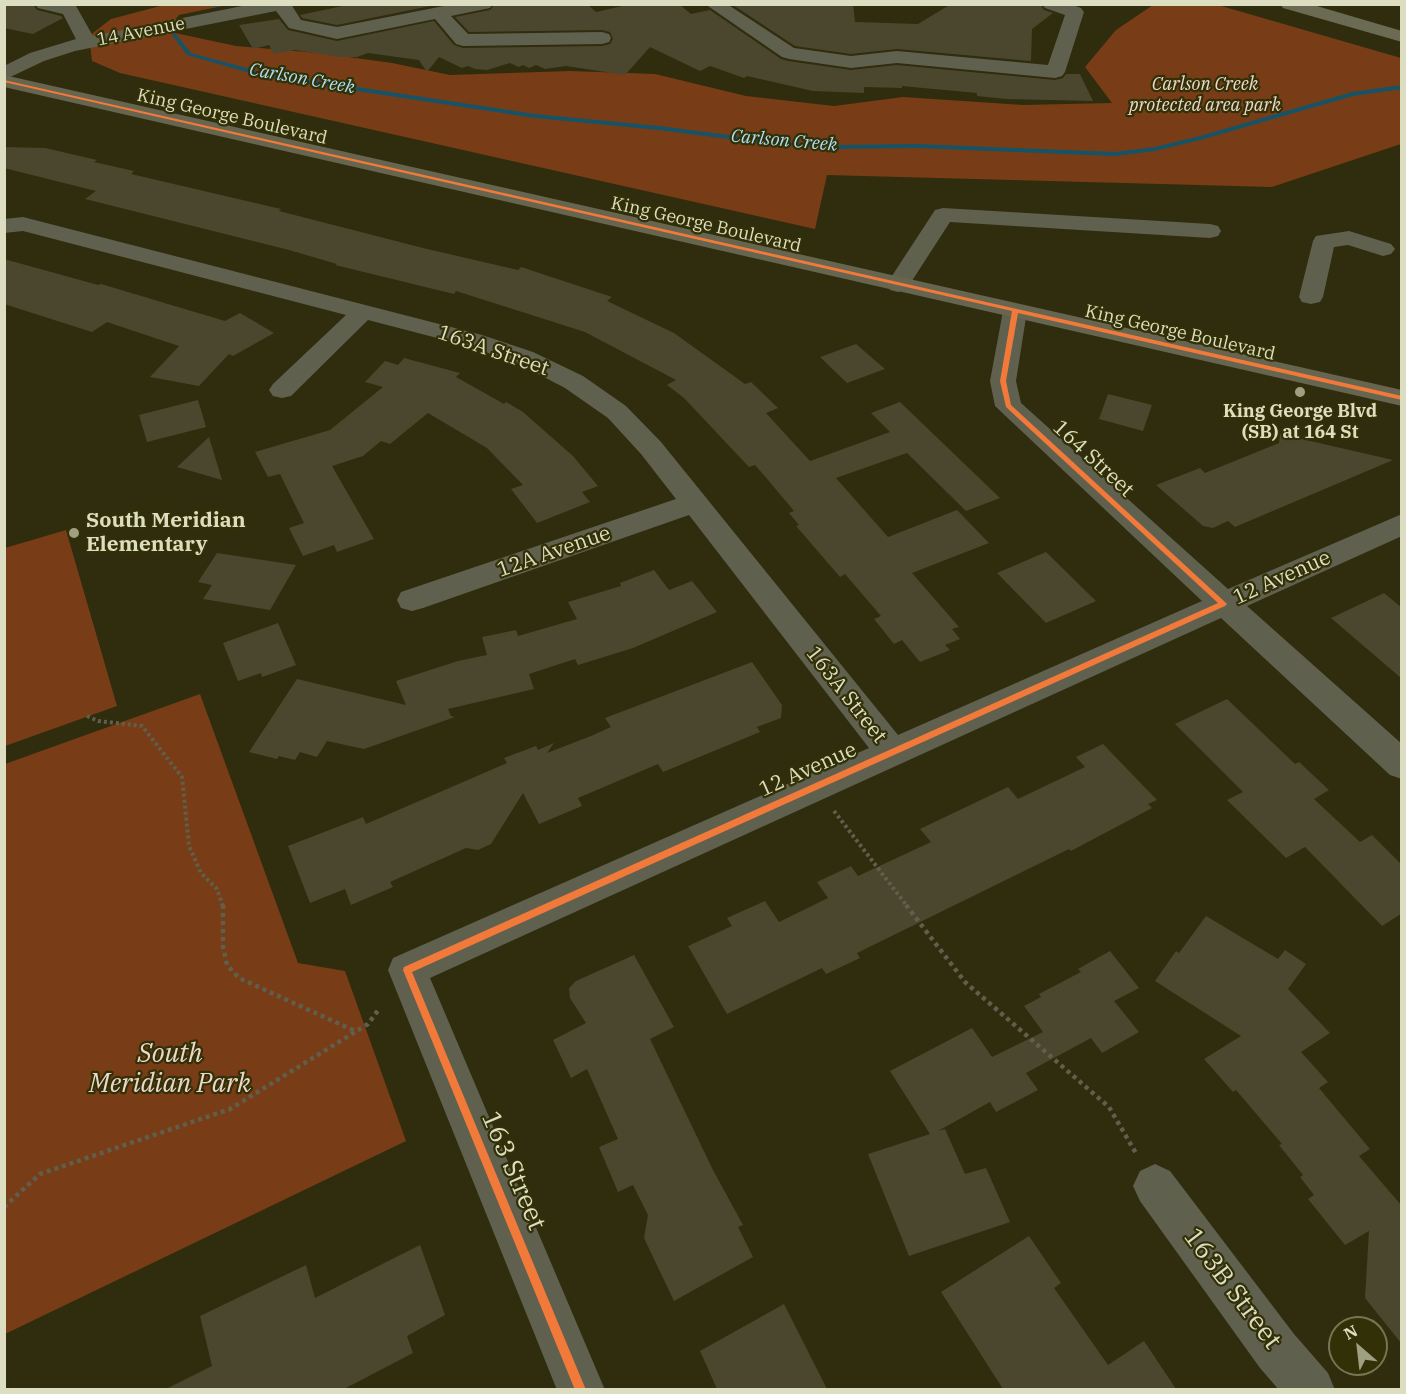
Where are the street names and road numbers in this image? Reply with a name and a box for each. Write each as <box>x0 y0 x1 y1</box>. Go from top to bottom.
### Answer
street label: 14 Avenue <box>95 13 187 51</box>
street label: King George Boulevard <box>135 85 329 149</box>
street label: King George Boulevard <box>609 193 803 257</box>
street label: King George Boulevard <box>1083 301 1277 365</box>
street label: 163A Street <box>434 320 552 382</box>
street label: 164 Street <box>1047 415 1139 503</box>
street label: 12A Avenue <box>494 521 614 583</box>
street label: 12 Avenue <box>1229 545 1335 611</box>
street label: 163A Street <box>800 642 892 748</box>
street label: 12 Avenue <box>755 737 861 803</box>
street label: 163 Street <box>474 1107 552 1235</box>
street label: 163B Street <box>1176 1222 1288 1356</box>

